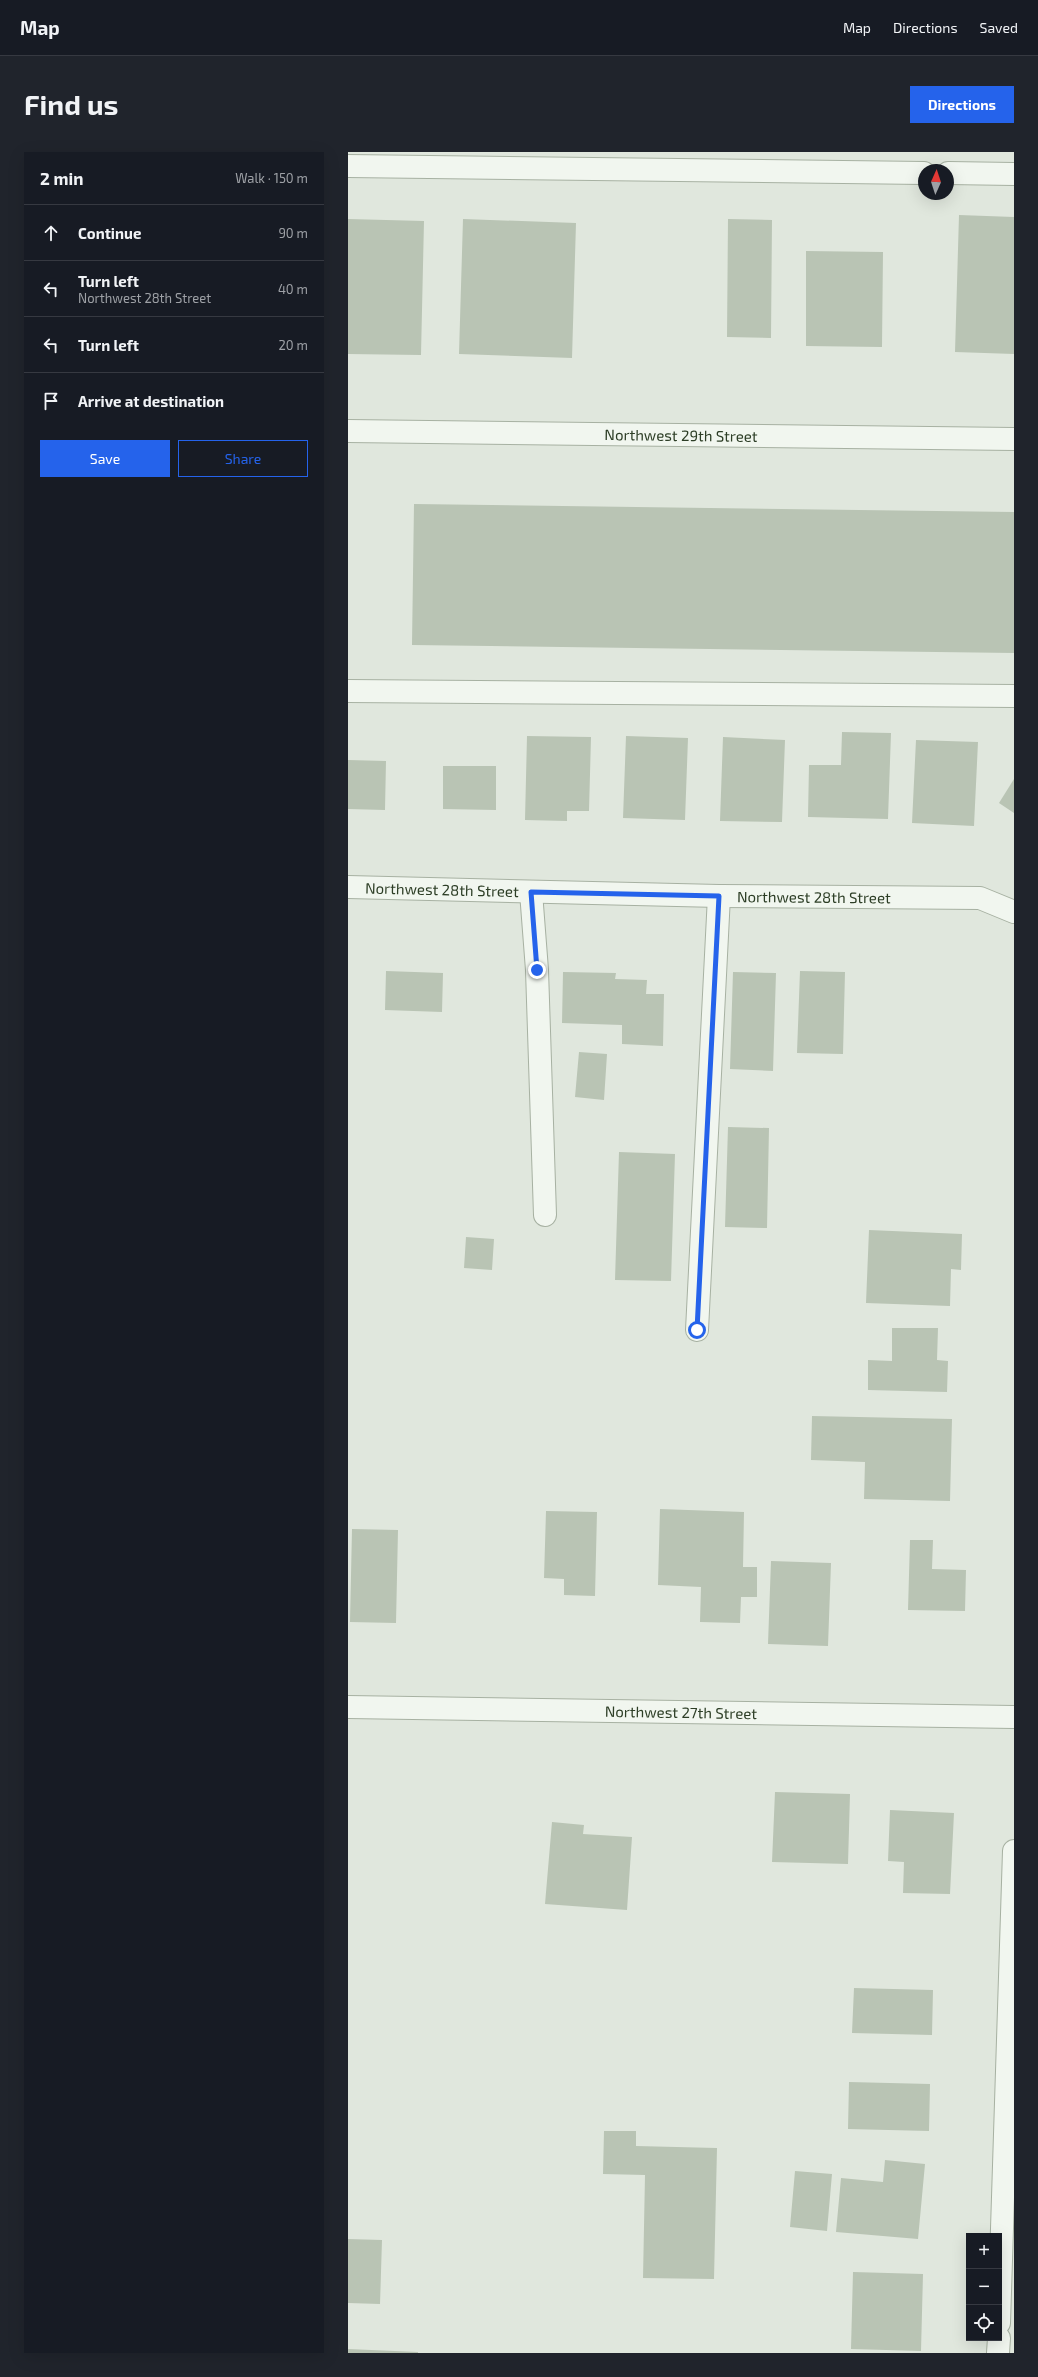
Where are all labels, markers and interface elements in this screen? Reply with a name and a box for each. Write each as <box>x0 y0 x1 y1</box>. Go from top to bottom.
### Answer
text: Map <box>20 16 60 39</box>
text: Map <box>843 19 871 36</box>
text: Directions <box>893 19 958 36</box>
text: Saved <box>980 19 1018 36</box>
button: Directions <box>910 86 1014 123</box>
text: Find us <box>24 87 118 121</box>
north arrow <box>918 164 954 200</box>
text: 2 min <box>40 168 83 188</box>
text: Walk · 150 m <box>235 170 308 186</box>
icon: ahead <box>40 222 62 244</box>
text: Continue <box>78 224 141 242</box>
text: 90 m <box>278 225 308 241</box>
text: Turn left <box>78 272 139 290</box>
icon: left <box>40 278 62 300</box>
text: 40 m <box>278 281 308 297</box>
text: Northwest 28th Street <box>78 290 211 306</box>
icon: left <box>40 334 62 356</box>
text: Turn left <box>78 336 139 354</box>
text: 20 m <box>279 337 308 353</box>
icon: arrive <box>40 390 62 412</box>
text: Arrive at destination <box>78 392 224 410</box>
street label: Northwest 29th Street <box>604 425 758 445</box>
button: Save <box>40 440 170 477</box>
button: Share <box>178 440 308 477</box>
street label: Northwest 28th Street <box>365 878 519 900</box>
street label: Northwest 28th Street <box>737 887 891 906</box>
route end <box>528 961 546 979</box>
route start <box>688 1321 706 1339</box>
street label: Northwest 27th Street <box>605 1702 758 1722</box>
map controls <box>966 2233 1002 2341</box>
button: + <box>966 2233 1002 2269</box>
button: − <box>966 2269 1002 2305</box>
button: locate <box>966 2305 1002 2341</box>

